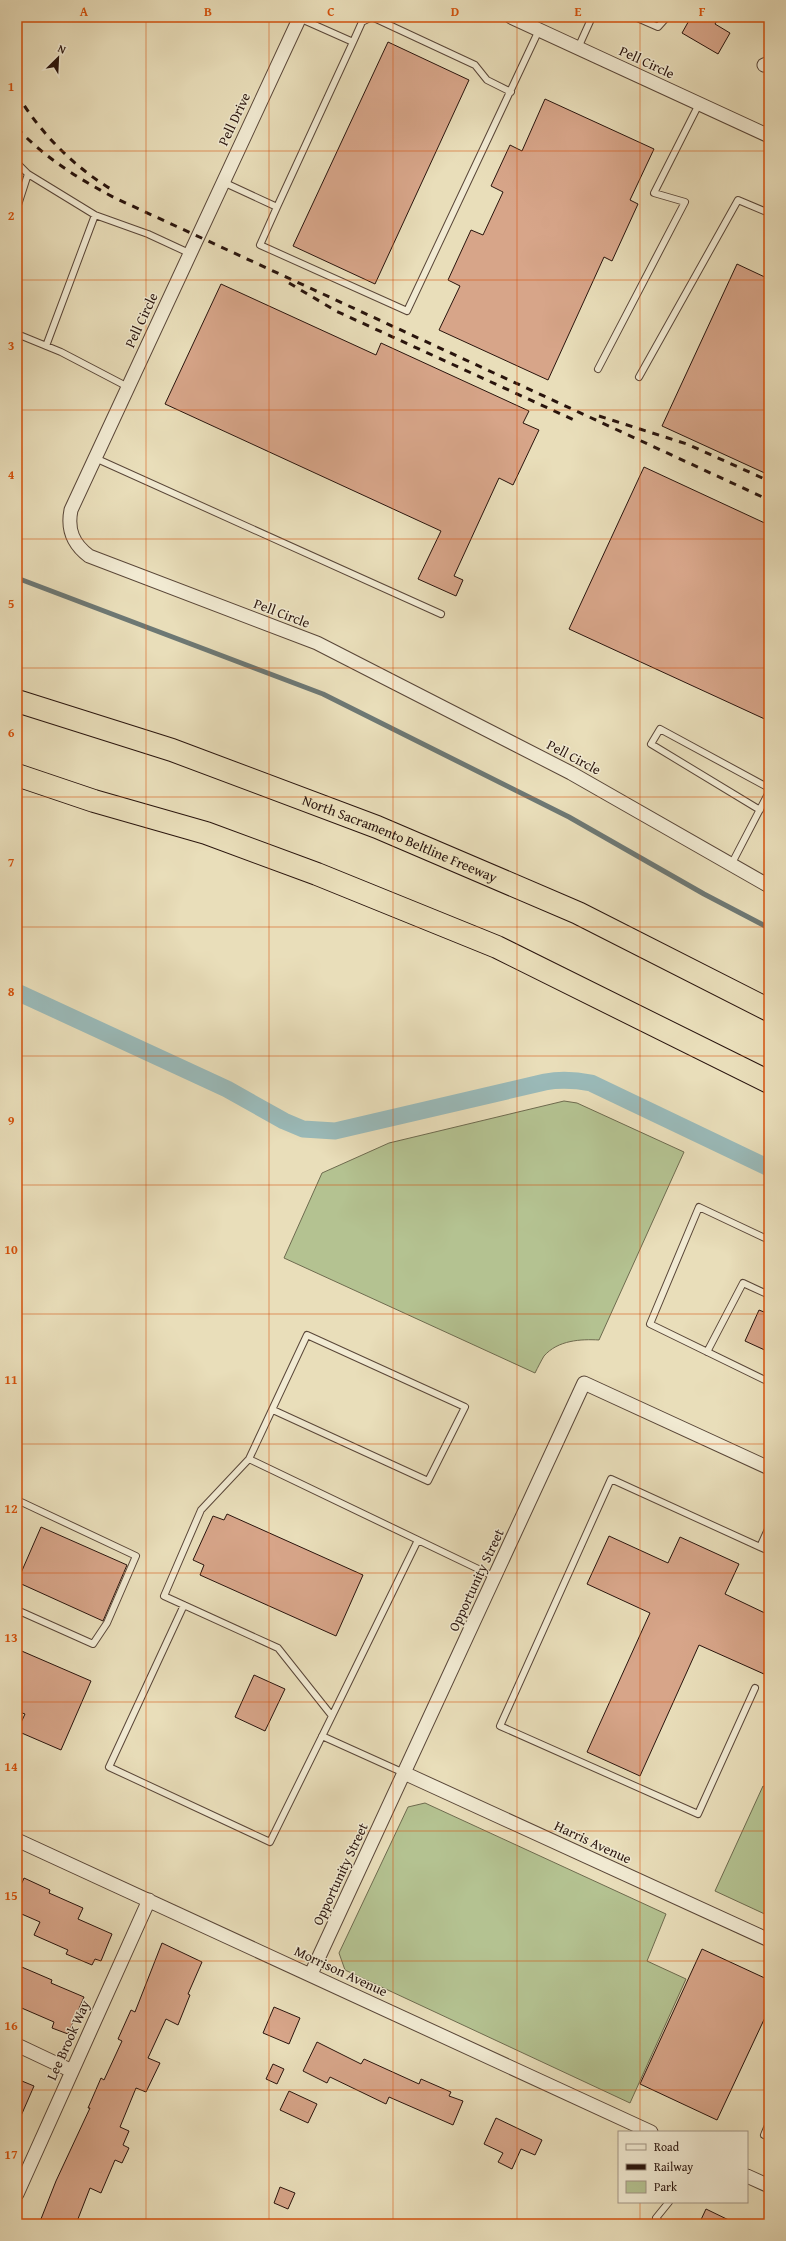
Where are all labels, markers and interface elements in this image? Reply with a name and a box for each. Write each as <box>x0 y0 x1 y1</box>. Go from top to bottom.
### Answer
text: A <box>80 2 89 21</box>
text: B <box>204 2 212 21</box>
text: C <box>327 2 335 21</box>
text: D <box>451 2 459 21</box>
text: E <box>575 2 582 21</box>
text: F <box>699 2 706 21</box>
north arrow <box>38 38 78 78</box>
text: N <box>55 40 69 58</box>
street label: Pell Circle <box>616 41 678 84</box>
text: 1 <box>8 77 14 96</box>
street label: Pell Drive <box>213 89 255 149</box>
text: 2 <box>8 206 15 225</box>
street label: Pell Circle <box>120 289 163 351</box>
text: 3 <box>8 336 14 355</box>
text: 4 <box>8 465 15 484</box>
street label: Pell Circle <box>251 593 313 633</box>
text: 5 <box>8 594 15 613</box>
text: 6 <box>8 723 15 742</box>
street label: Pell Circle <box>543 734 605 780</box>
street label: North Sacramento Beltline Freeway <box>300 790 500 887</box>
text: 7 <box>8 853 15 872</box>
text: 8 <box>8 982 15 1001</box>
text: 9 <box>8 1111 15 1130</box>
text: 10 <box>4 1240 18 1259</box>
text: 11 <box>4 1370 18 1389</box>
text: 12 <box>4 1499 18 1518</box>
street label: Opportunity Street <box>443 1525 509 1635</box>
text: 13 <box>4 1628 18 1647</box>
text: 14 <box>4 1757 18 1776</box>
street label: Harris Avenue <box>551 1815 635 1869</box>
street label: Opportunity Street <box>307 1819 373 1929</box>
text: 15 <box>4 1886 18 1905</box>
street label: Morrison Avenue <box>291 1941 391 2002</box>
street label: Lee Brook Way <box>41 1997 95 2083</box>
text: 16 <box>4 2016 18 2035</box>
legend <box>618 2131 748 2203</box>
text: Road <box>654 2138 680 2155</box>
text: 17 <box>4 2145 18 2164</box>
text: Railway <box>654 2158 693 2175</box>
text: Park <box>654 2178 678 2195</box>

